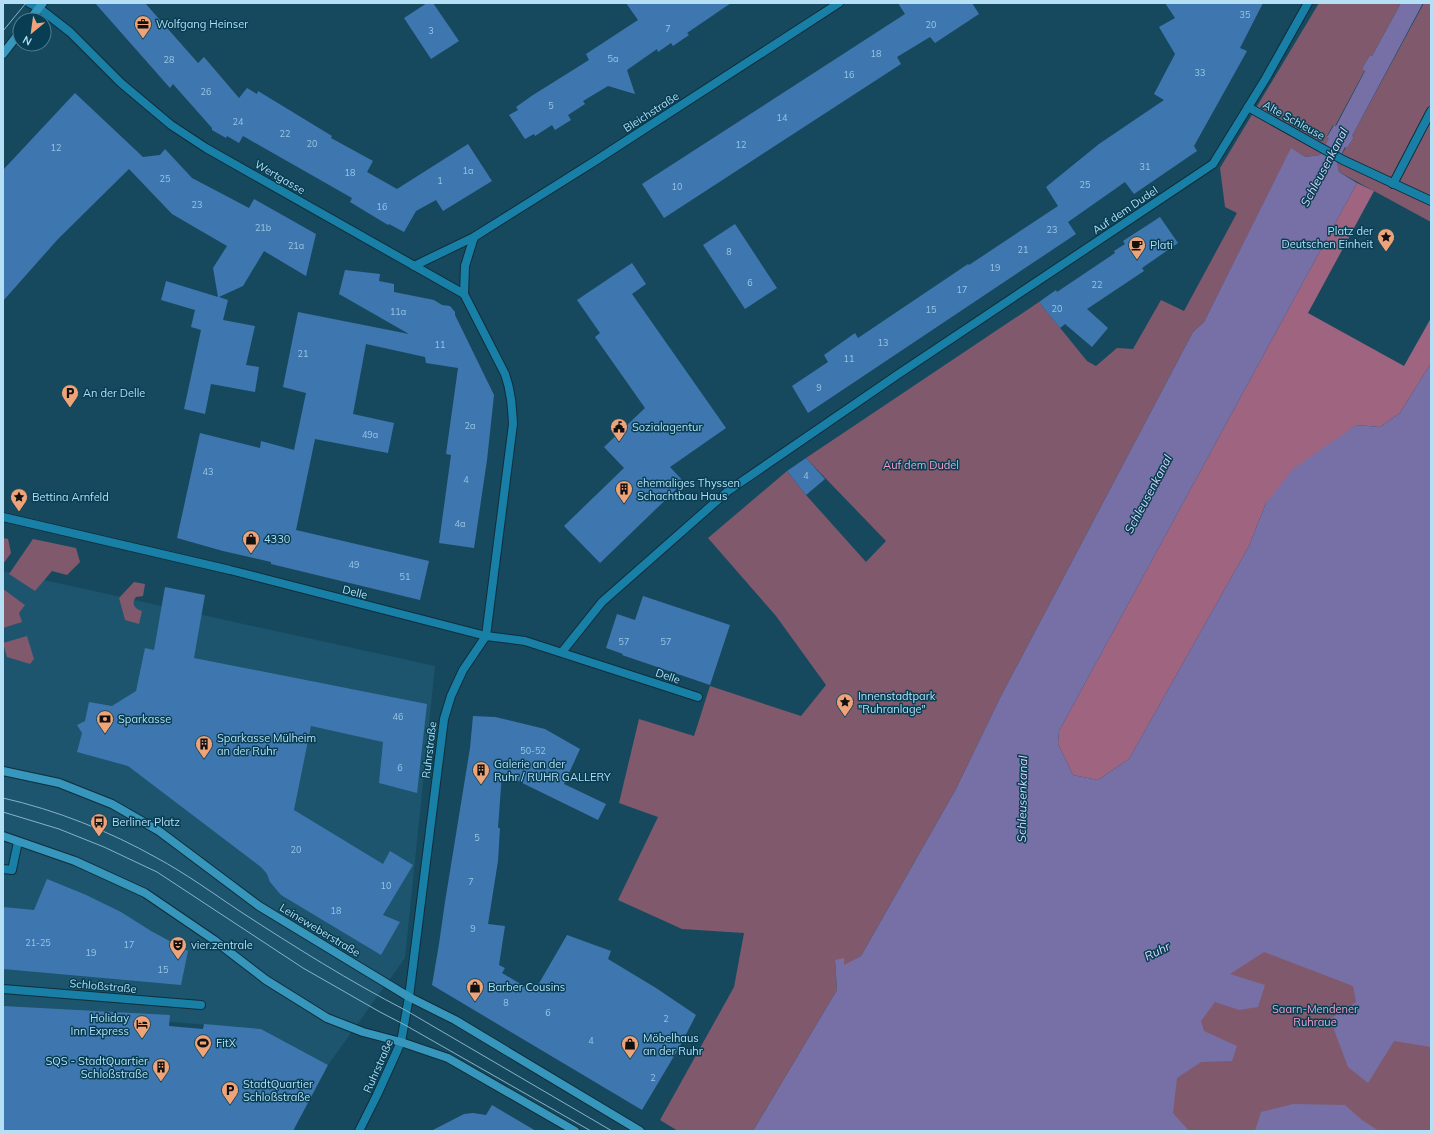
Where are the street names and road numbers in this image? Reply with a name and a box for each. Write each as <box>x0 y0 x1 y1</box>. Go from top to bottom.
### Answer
street label: Bleichstraße <box>621 89 681 135</box>
street label: Alte Schleuse <box>1261 97 1327 143</box>
street label: Wertgasse <box>252 157 308 197</box>
street label: Auf dem Dudel <box>1090 183 1160 237</box>
street label: Delle <box>341 582 369 602</box>
street label: Delle <box>654 665 682 687</box>
street label: Ruhrstraße <box>419 721 439 779</box>
street label: Leineweberstraße <box>277 900 363 960</box>
street label: Schloßstraße <box>69 976 137 996</box>
street label: Ruhrstraße <box>360 1037 396 1095</box>

